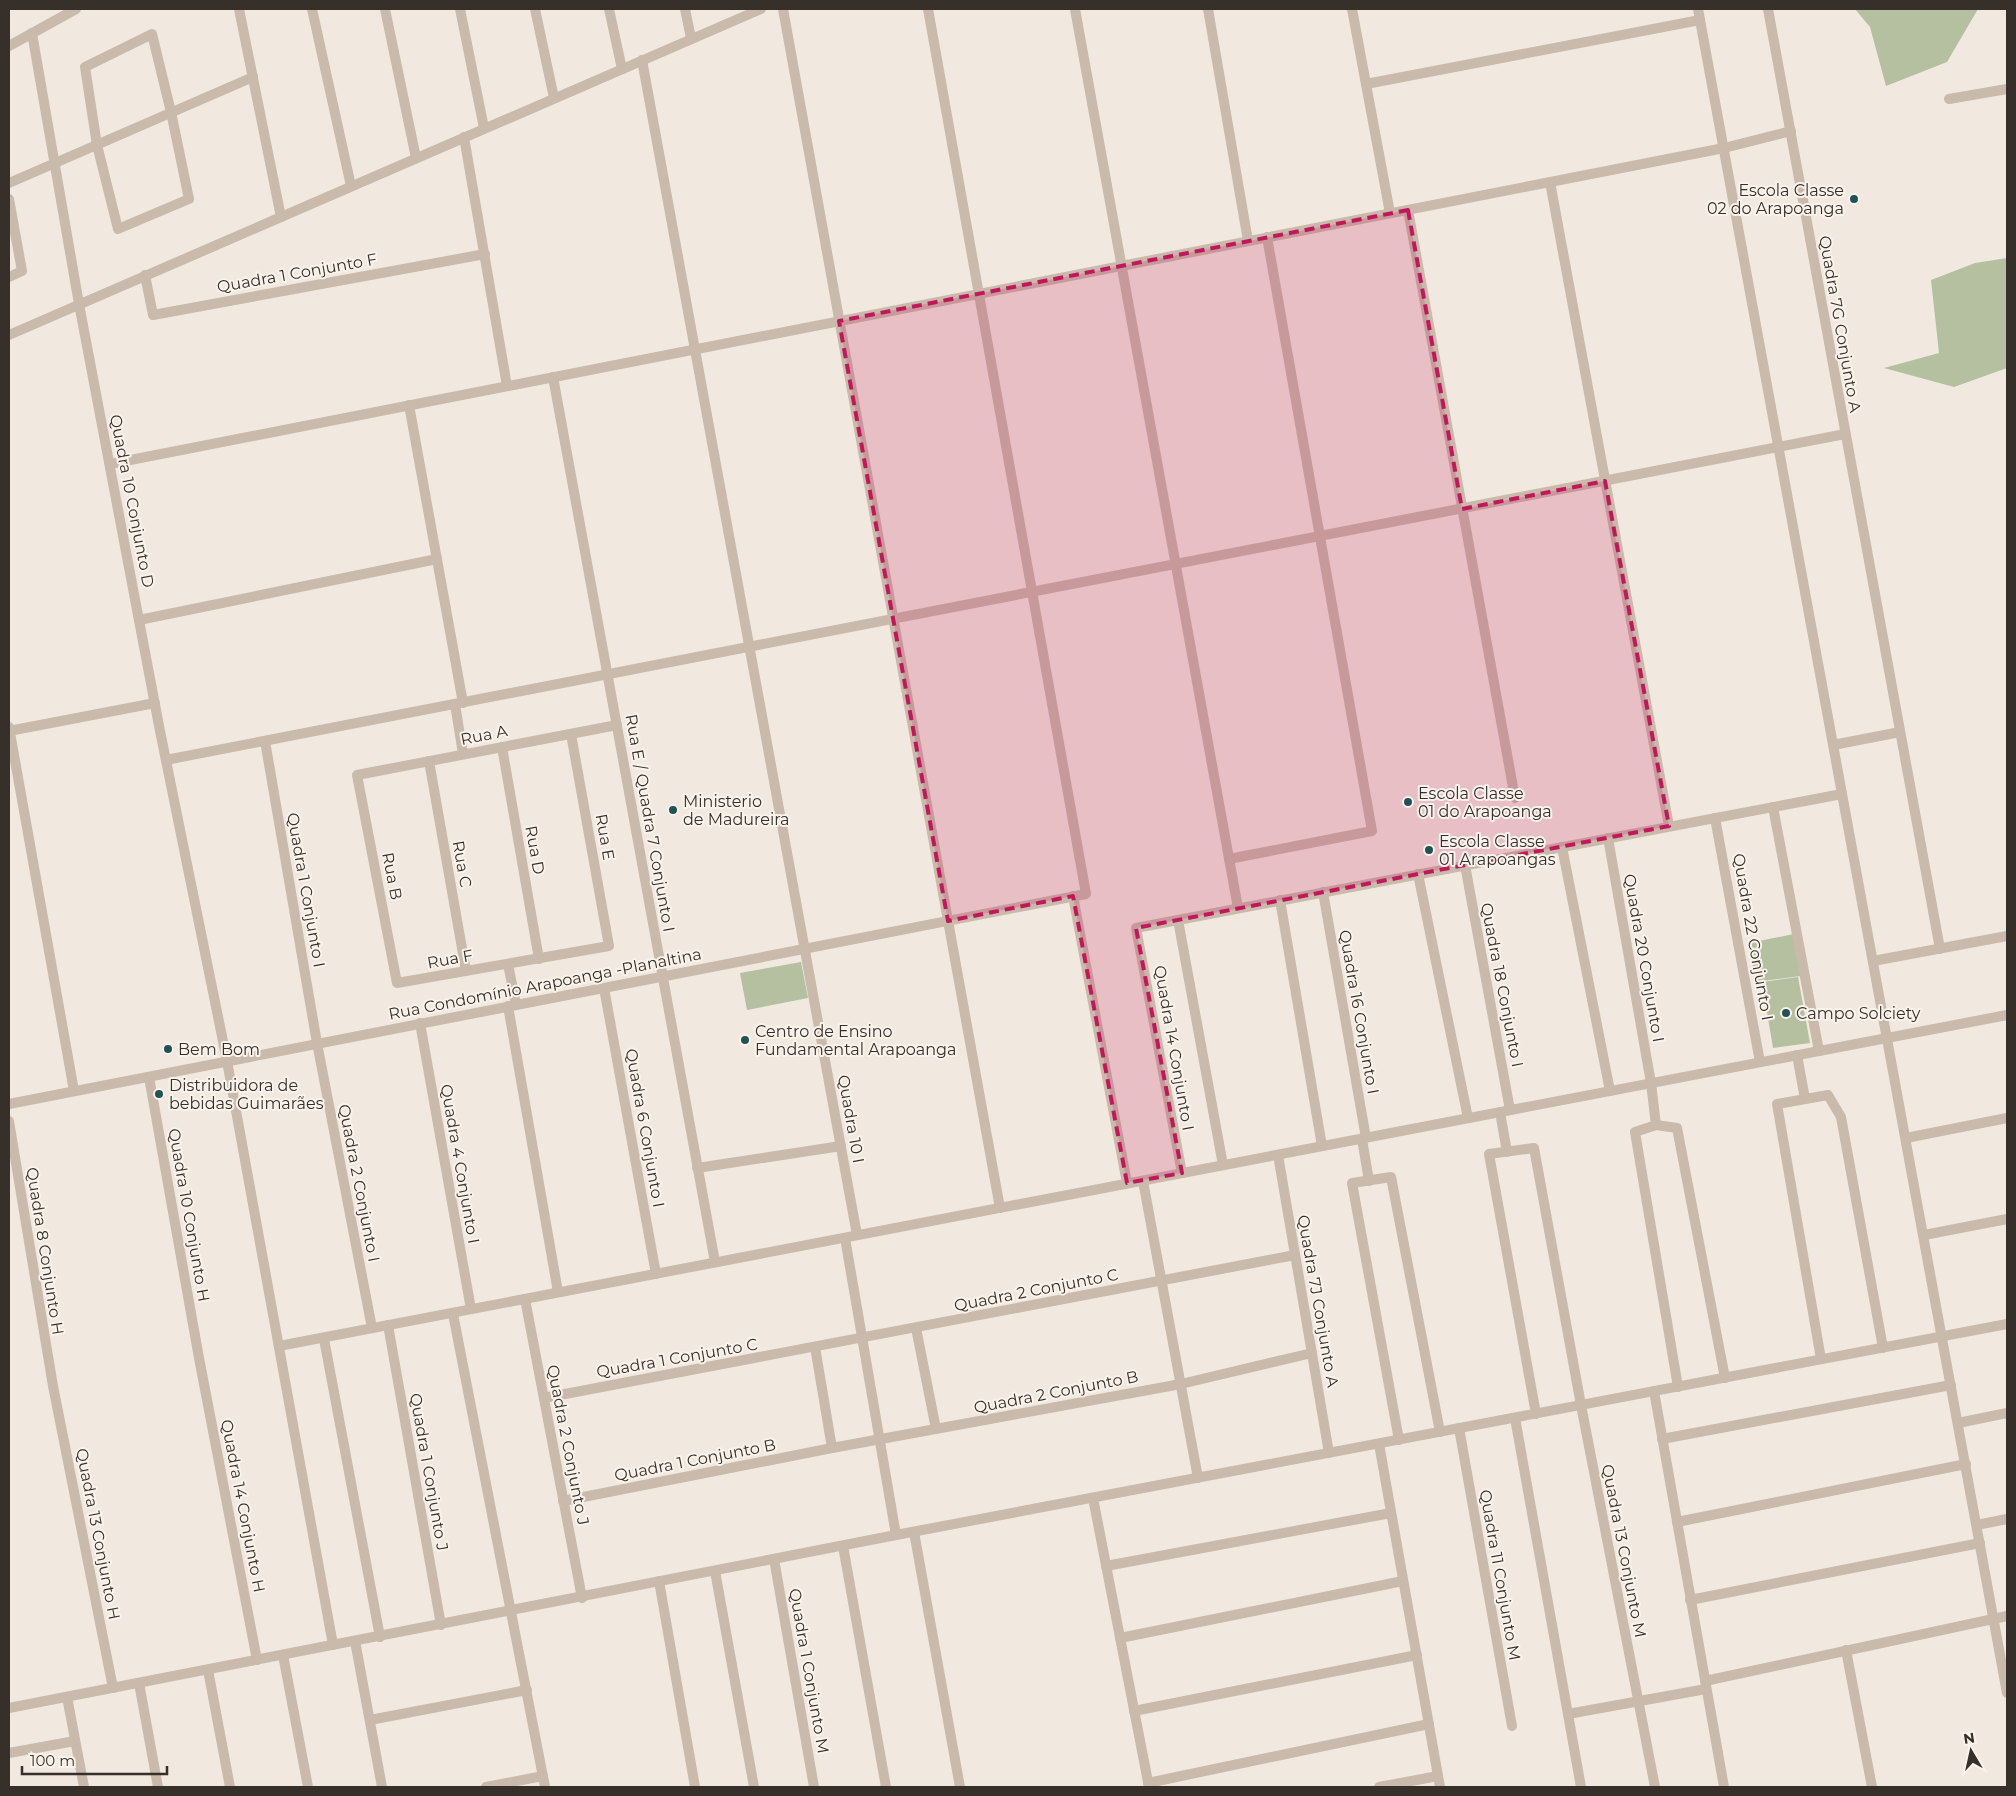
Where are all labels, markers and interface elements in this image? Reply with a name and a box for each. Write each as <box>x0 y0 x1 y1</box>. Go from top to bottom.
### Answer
place label: Escola Classe 02 do Arapoanga <box>1707 181 1844 218</box>
marker: Escola Classe 02 do Arapoanga <box>1848 193 1860 205</box>
street label: Quadra 7G Conjunto A <box>1815 234 1865 414</box>
street label: Quadra 1 Conjunto F <box>216 250 378 296</box>
street label: Quadra 10 Conjunto D <box>106 413 158 589</box>
street label: Rua E / Quadra 7 Conjunto I <box>621 713 679 933</box>
street label: Rua A <box>459 721 510 749</box>
place label: Escola Classe 01 do Arapoanga <box>1418 784 1552 821</box>
place label: Ministerio de Madureira <box>683 792 789 829</box>
marker: Escola Classe 01 do Arapoanga <box>1402 796 1414 808</box>
marker: Ministerio de Madureira <box>667 804 679 816</box>
street label: Quadra 1 Conjunto I <box>283 811 329 969</box>
street label: Rua E <box>592 812 618 862</box>
street label: Rua D <box>521 824 549 876</box>
place label: Escola Classe 01 Arapoangas <box>1439 832 1556 869</box>
street label: Rua C <box>449 839 475 889</box>
marker: Escola Classe 01 Arapoangas <box>1423 844 1435 856</box>
street label: Rua B <box>378 851 406 901</box>
street label: Quadra 22 Conjunto I <box>1729 852 1777 1022</box>
street label: Quadra 20 Conjunto I <box>1620 872 1668 1044</box>
street label: Quadra 18 Conjunto I <box>1477 901 1527 1069</box>
street label: Quadra 16 Conjunto I <box>1335 928 1383 1096</box>
street label: Rua Condomínio Arapoanga -Planaltina <box>387 944 703 1024</box>
street label: Rua F <box>426 946 474 972</box>
street label: Quadra 14 Conjunto I <box>1150 964 1198 1132</box>
place label: Campo Solciety <box>1796 1004 1921 1023</box>
marker: Campo Solciety <box>1780 1007 1792 1019</box>
place label: Centro de Ensino Fundamental Arapoanga <box>755 1022 956 1059</box>
marker: Centro de Ensino Fundamental Arapoanga <box>739 1034 751 1046</box>
place label: Bem Bom <box>178 1040 260 1059</box>
marker: Bem Bom <box>162 1043 174 1055</box>
street label: Quadra 6 Conjunto I <box>622 1047 668 1209</box>
street label: Quadra 10 I <box>834 1073 868 1165</box>
place label: Distribuidora de bebidas Guimarães <box>169 1076 324 1113</box>
street label: Quadra 4 Conjunto I <box>437 1083 483 1245</box>
marker: Distribuidora de bebidas Guimarães <box>153 1088 165 1100</box>
street label: Quadra 2 Conjunto I <box>334 1103 384 1263</box>
street label: Quadra 10 Conjunto H <box>164 1127 214 1303</box>
street label: Quadra 8 Conjunto H <box>22 1166 68 1336</box>
street label: Quadra 7J Conjunto A <box>1293 1213 1343 1389</box>
street label: Quadra 2 Conjunto C <box>952 1265 1120 1315</box>
street label: Quadra 1 Conjunto C <box>595 1334 759 1382</box>
street label: Quadra 2 Conjunto J <box>543 1363 593 1527</box>
street label: Quadra 2 Conjunto B <box>972 1367 1140 1417</box>
street label: Quadra 1 Conjunto J <box>406 1392 452 1552</box>
street label: Quadra 14 Conjunto H <box>217 1418 269 1594</box>
street label: Quadra 1 Conjunto B <box>613 1435 777 1485</box>
street label: Quadra 13 Conjunto H <box>72 1447 124 1621</box>
street label: Quadra 13 Conjunto M <box>1598 1463 1650 1639</box>
street label: Quadra 11 Conjunto M <box>1476 1488 1524 1662</box>
street label: Quadra 1 Conjunto M <box>785 1587 833 1755</box>
north arrow <box>1946 1726 1996 1776</box>
text: N <box>1962 1728 1976 1748</box>
scale bar <box>22 1744 168 1776</box>
text: 100 m <box>30 1751 75 1770</box>

